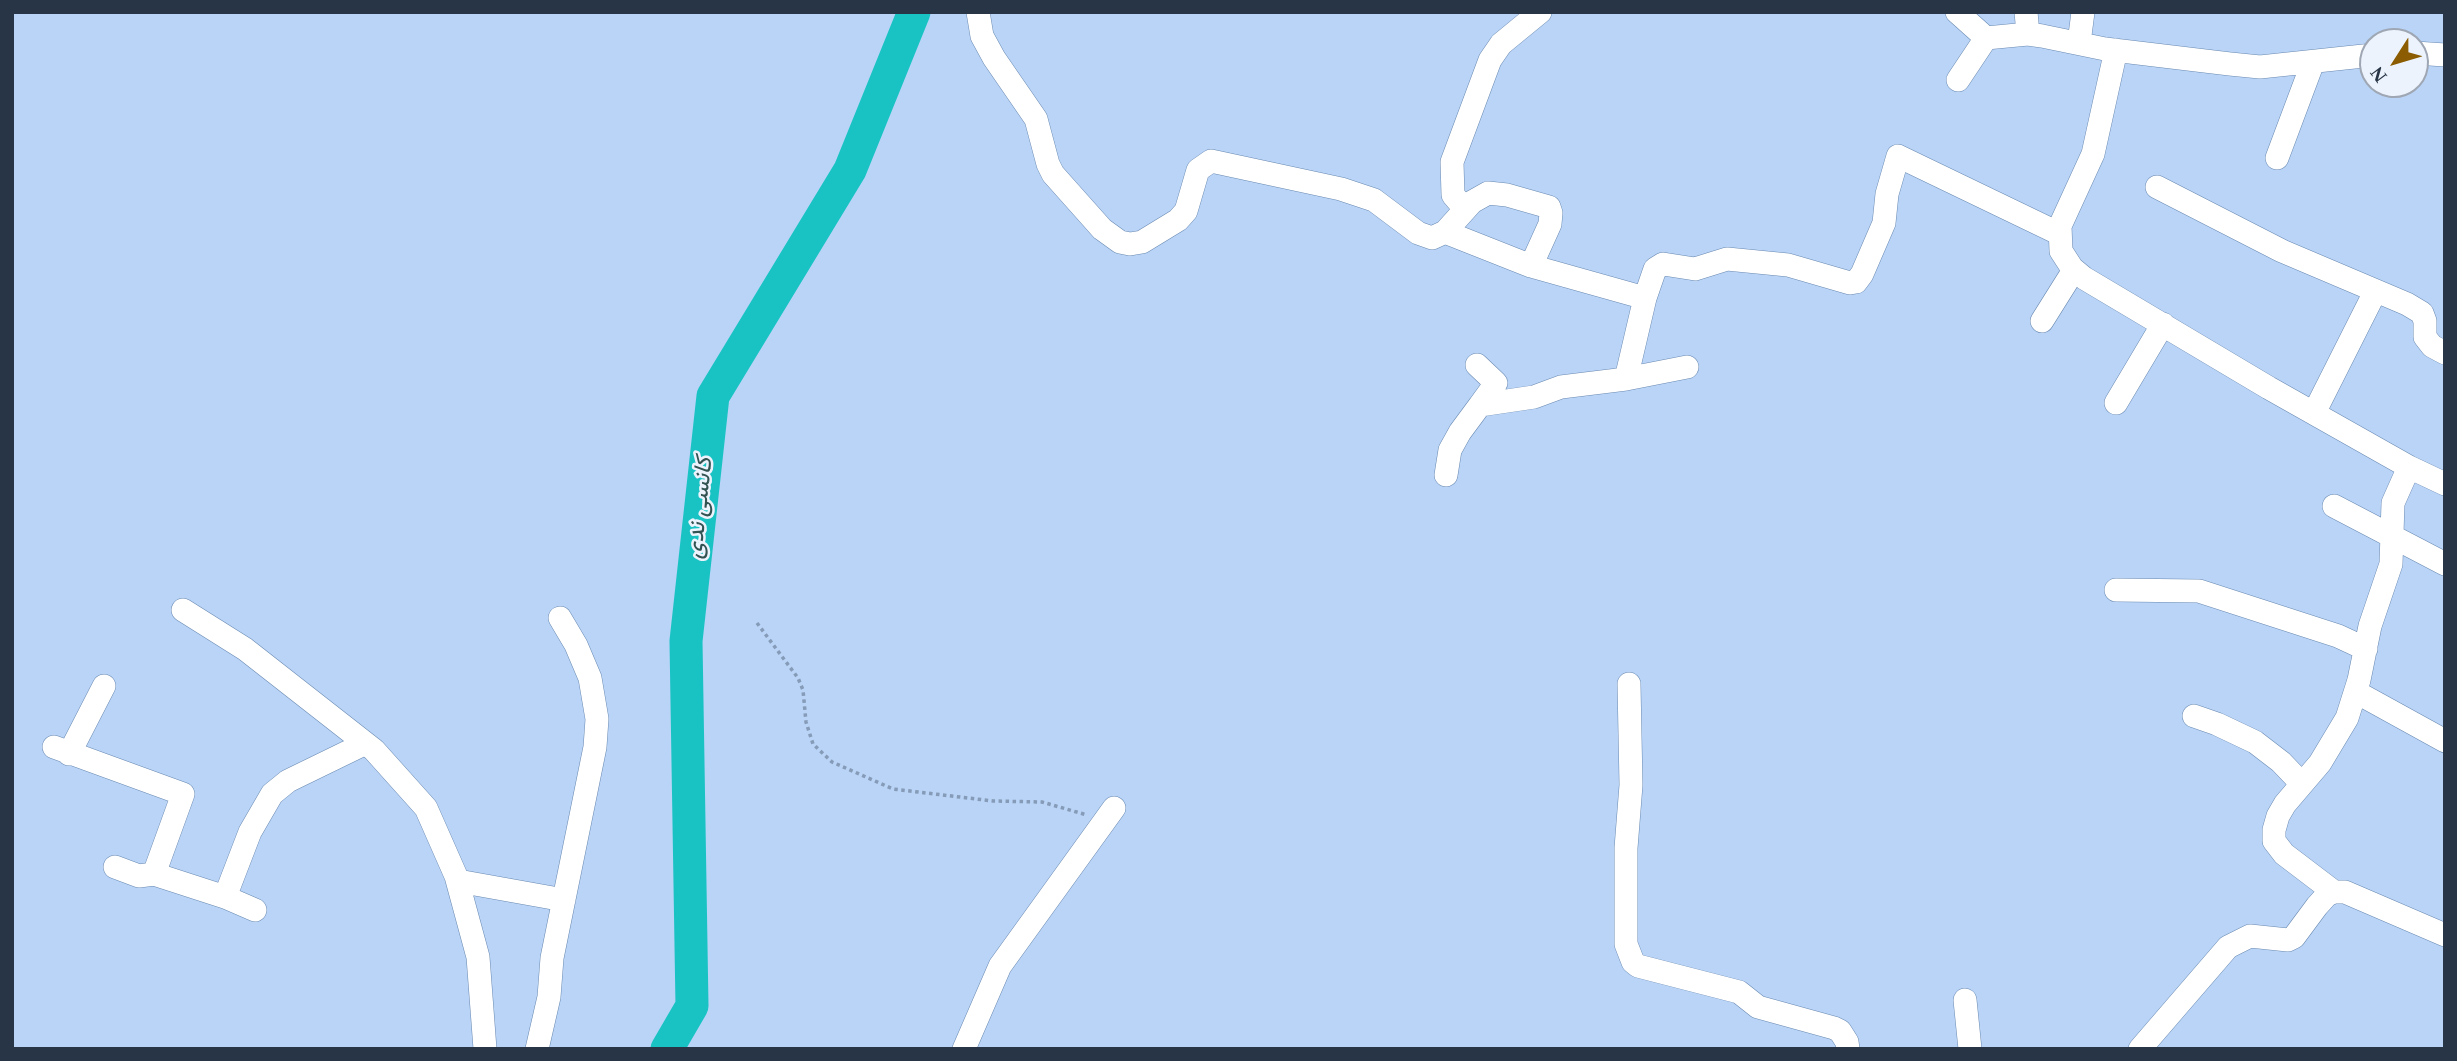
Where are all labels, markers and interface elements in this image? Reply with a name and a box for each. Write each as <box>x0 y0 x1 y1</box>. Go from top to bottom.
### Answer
north arrow <box>2359 28 2429 98</box>
text: N <box>2366 63 2391 87</box>
water label: کانسی ندی <box>680 456 720 560</box>

